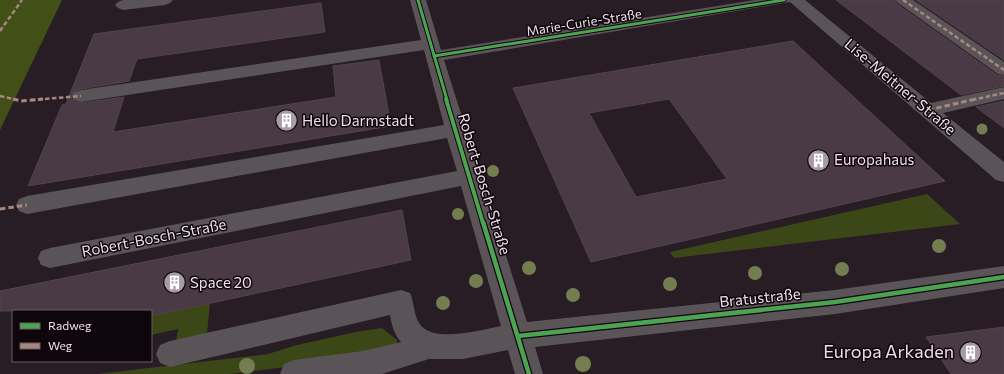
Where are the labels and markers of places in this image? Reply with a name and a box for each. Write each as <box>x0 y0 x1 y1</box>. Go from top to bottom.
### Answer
building icon: Hello Darmstadt <box>274 108 300 134</box>
place label: Hello Darmstadt <box>302 111 414 129</box>
building icon: Europahaus <box>805 147 831 173</box>
place label: Europahaus <box>834 150 915 168</box>
building icon: Space 20 <box>161 270 187 296</box>
place label: Space 20 <box>190 273 252 291</box>
building icon: Europa Arkaden <box>957 339 983 365</box>
place label: Europa Arkaden <box>823 340 954 362</box>

